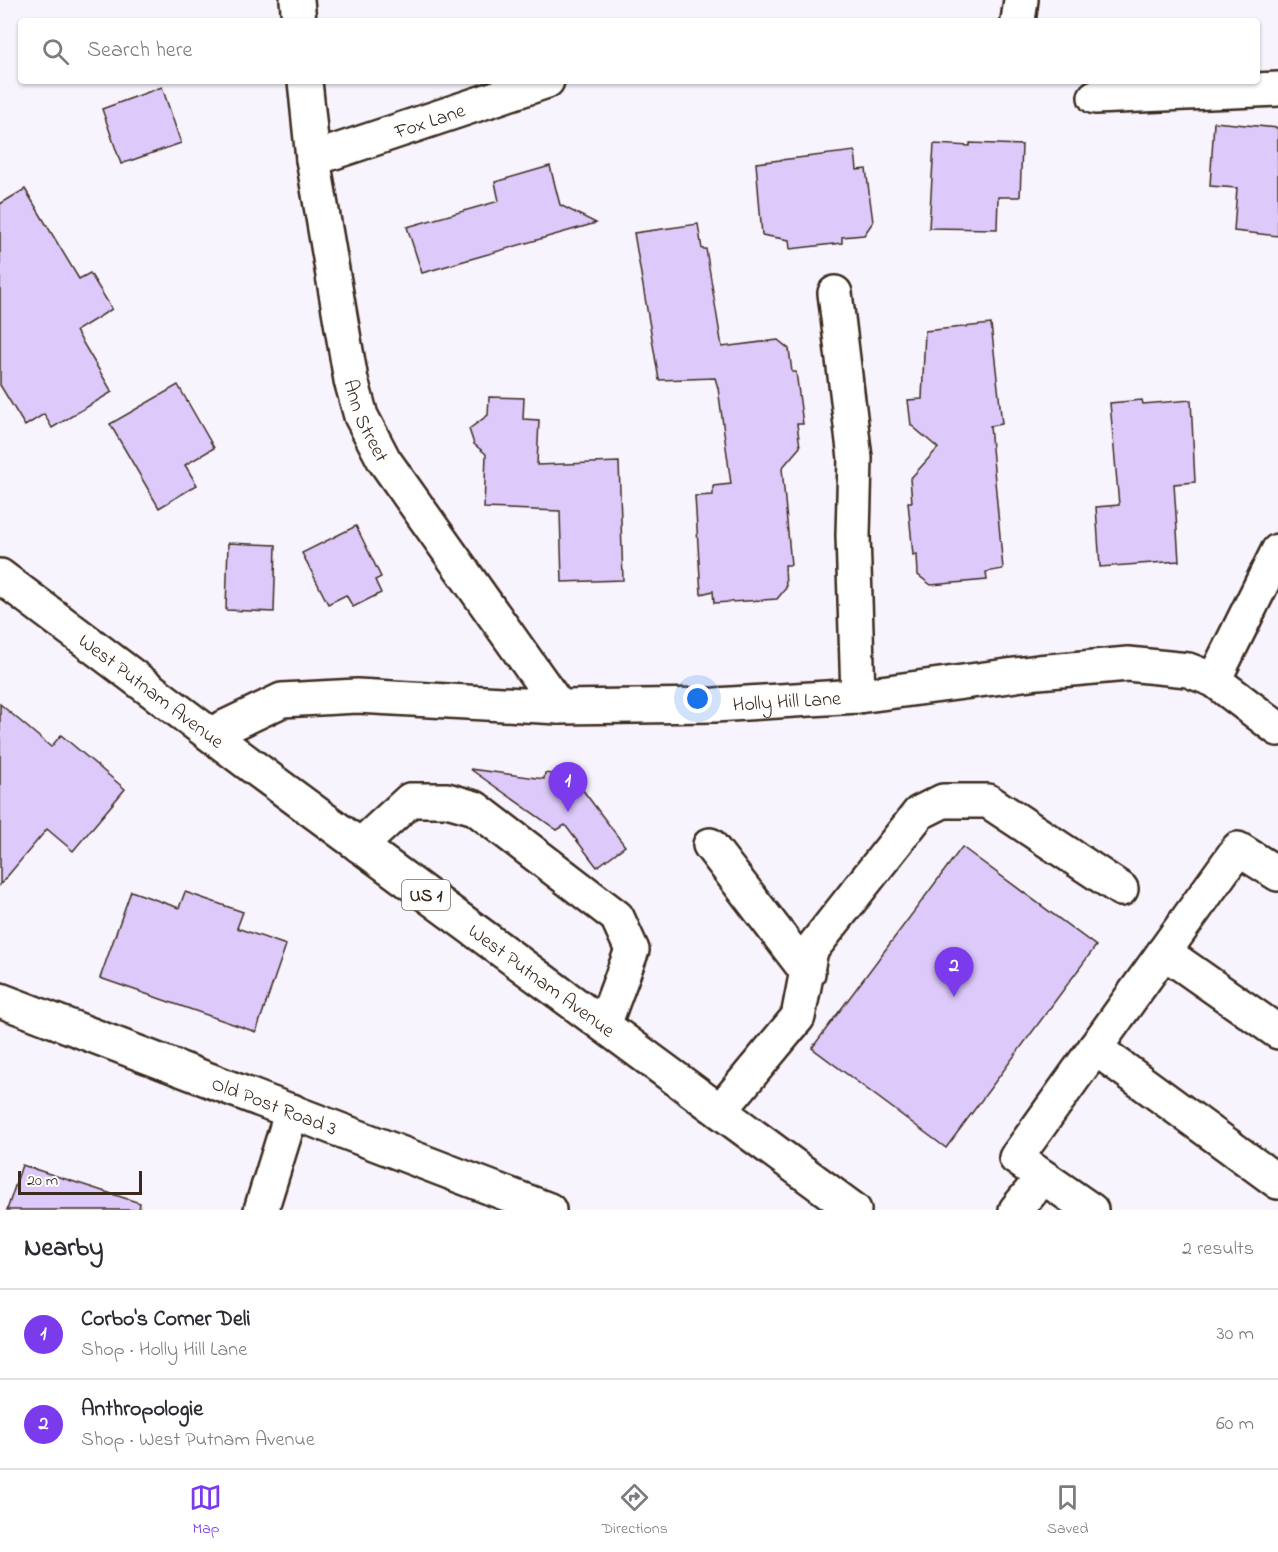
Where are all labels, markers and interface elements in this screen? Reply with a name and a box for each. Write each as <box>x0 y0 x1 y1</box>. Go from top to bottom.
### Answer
search box <box>18 18 1260 84</box>
icon: search <box>39 35 72 68</box>
text: Search here <box>87 35 192 67</box>
street label: Fox Lane <box>391 97 470 148</box>
street label: Ann Street <box>335 376 395 468</box>
street label: West Putnam Avenue <box>71 628 229 757</box>
your location <box>683 684 712 713</box>
street label: Holly Hill Lane <box>732 685 842 721</box>
pin: 1 <box>548 762 588 812</box>
road number: US 1 <box>402 880 450 910</box>
street label: West Putnam Avenue <box>461 918 620 1046</box>
pin: 2 <box>934 948 974 997</box>
street label: Old Post Road 3 <box>207 1070 341 1145</box>
scale bar <box>18 1168 142 1196</box>
text: 20 m <box>27 1169 58 1193</box>
text: Nearby <box>24 1230 103 1268</box>
text: 2 results <box>1182 1235 1254 1264</box>
text: Corbo's Corner Deli <box>81 1304 250 1336</box>
text: 1 <box>40 1320 47 1349</box>
text: 30 m <box>1217 1320 1254 1349</box>
text: Shop · Holly Hill Lane <box>81 1336 247 1365</box>
text: Anthropologie <box>81 1394 203 1426</box>
text: 2 <box>39 1410 48 1439</box>
text: 60 m <box>1216 1410 1254 1439</box>
text: Shop · West Putnam Avenue <box>81 1426 315 1455</box>
tab: Map <box>189 1481 222 1541</box>
tab: Directions <box>601 1481 668 1541</box>
tab: Saved <box>1047 1481 1089 1541</box>

